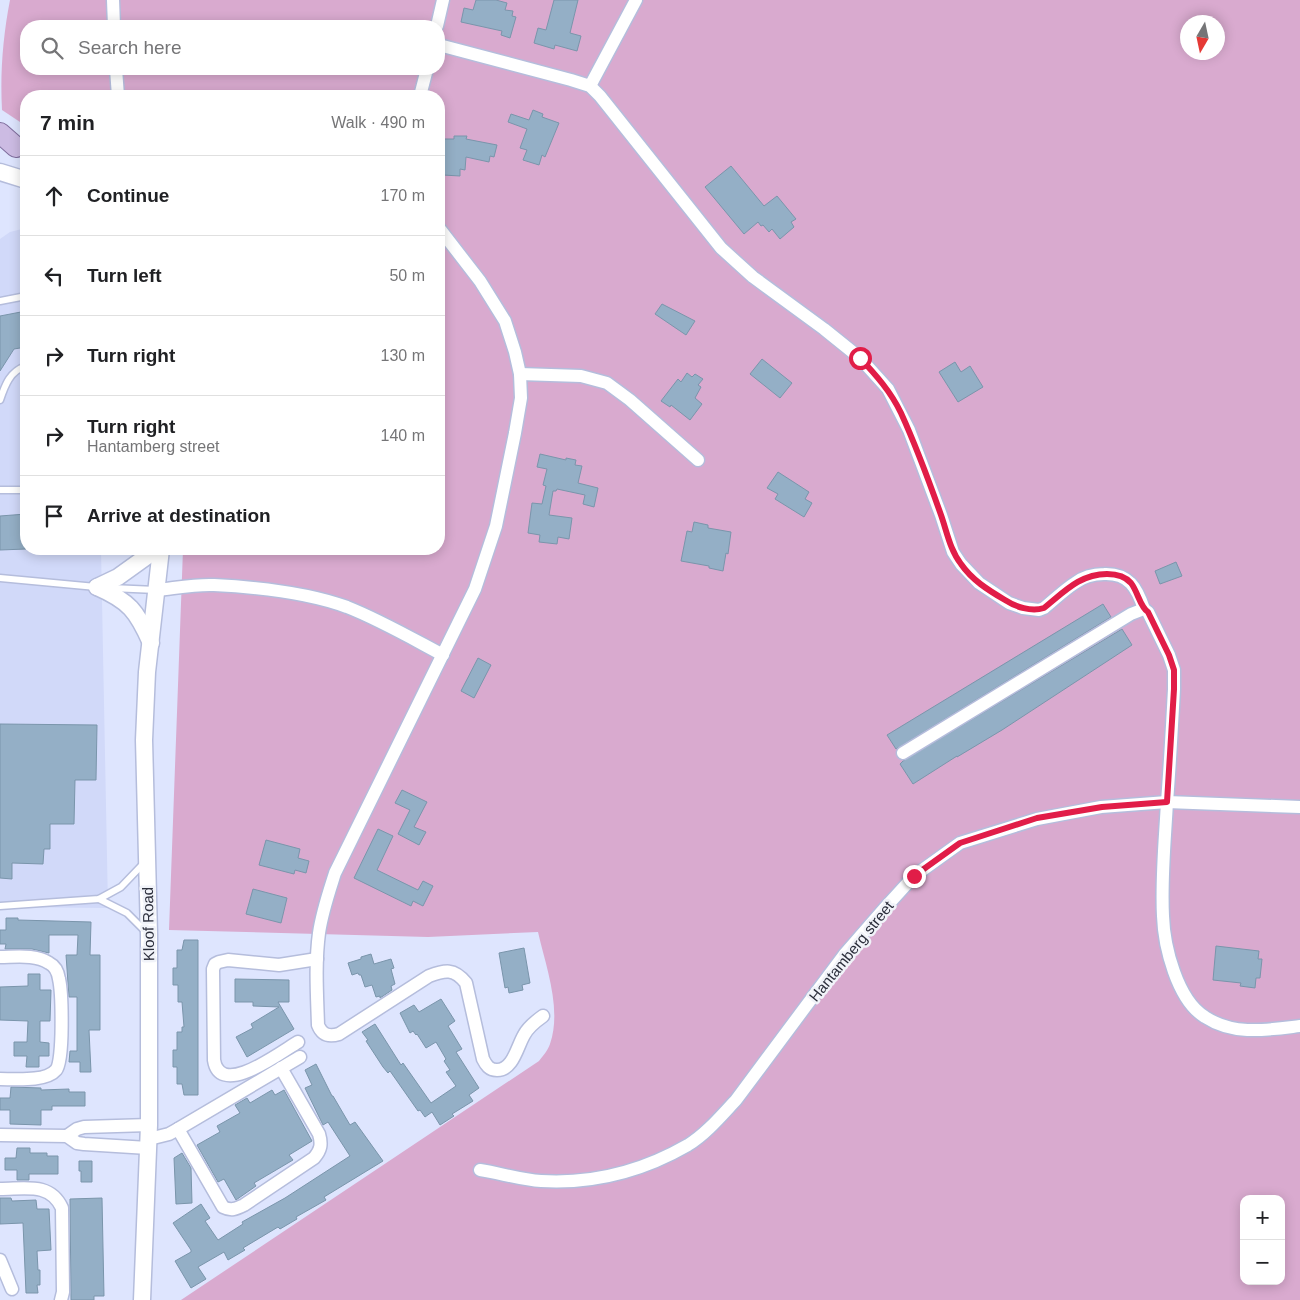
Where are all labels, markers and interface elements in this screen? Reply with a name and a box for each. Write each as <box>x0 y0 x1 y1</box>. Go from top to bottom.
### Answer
north arrow <box>1180 15 1225 60</box>
search box <box>20 20 445 75</box>
icon: search <box>38 34 66 62</box>
text: Search here <box>78 37 182 58</box>
text: 7 min <box>40 111 95 134</box>
text: Walk · 490 m <box>331 114 425 131</box>
icon: ahead <box>40 182 68 210</box>
text: Continue <box>87 185 169 206</box>
text: 170 m <box>381 187 425 204</box>
icon: left <box>40 262 68 290</box>
text: Turn left <box>87 265 162 286</box>
text: 50 m <box>389 267 425 284</box>
icon: right <box>40 342 68 370</box>
text: Turn right <box>87 345 175 366</box>
text: 130 m <box>381 347 425 364</box>
route start <box>849 347 872 370</box>
text: Turn right <box>87 416 175 437</box>
icon: right <box>40 422 68 450</box>
text: 140 m <box>381 427 425 444</box>
text: Hantamberg street <box>87 438 220 455</box>
icon: arrive <box>40 502 68 530</box>
text: Arrive at destination <box>87 505 271 526</box>
route end <box>903 865 926 888</box>
street label: Kloof Road <box>139 887 157 961</box>
street label: Hantamberg street <box>805 897 897 1005</box>
map controls <box>1240 1195 1285 1285</box>
button: + <box>1240 1195 1285 1240</box>
button: − <box>1240 1240 1285 1285</box>

